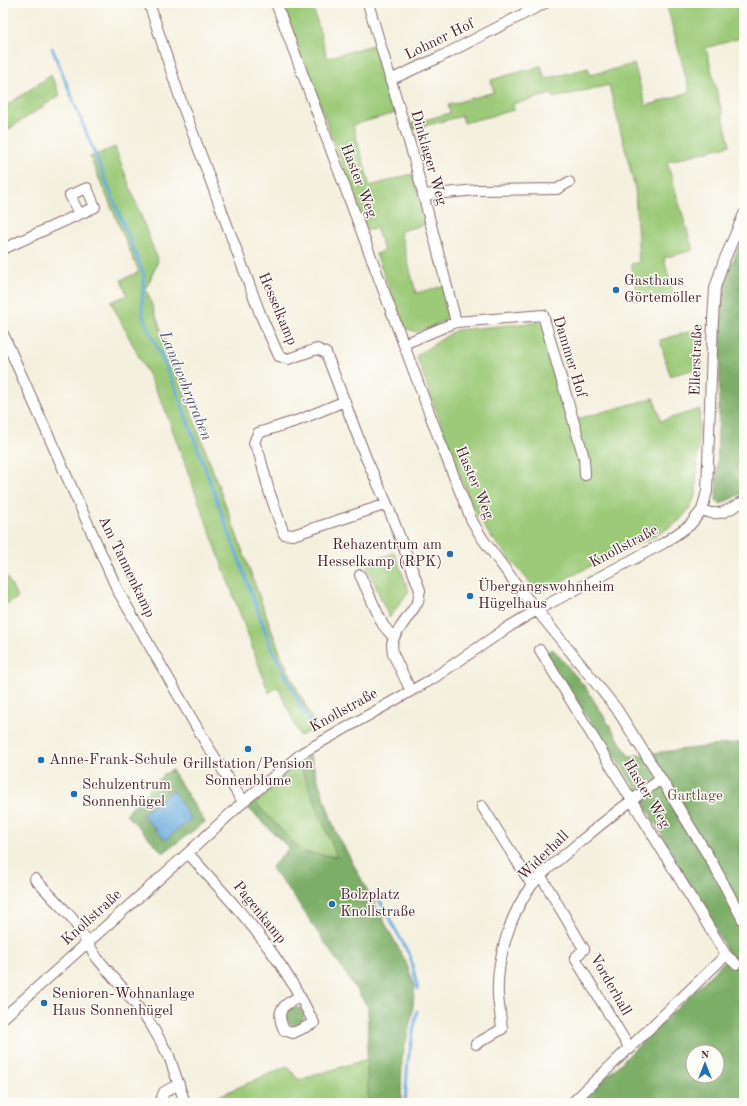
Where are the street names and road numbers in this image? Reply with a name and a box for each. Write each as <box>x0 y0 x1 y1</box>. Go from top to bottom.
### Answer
street label: Lohner Hof <box>403 16 478 63</box>
street label: Dinklager Weg <box>407 109 449 207</box>
street label: Haster Weg <box>337 142 379 220</box>
street label: Hesselkamp <box>255 270 299 348</box>
street label: Dammer Hof <box>549 314 589 401</box>
street label: Ellerstraße <box>688 324 706 396</box>
street label: Haster Weg <box>452 444 496 522</box>
street label: Am Tannenkamp <box>95 514 157 620</box>
street label: Knollstraße <box>587 523 661 571</box>
street label: Knollstraße <box>308 686 381 736</box>
street label: Haster Weg <box>620 757 672 831</box>
street label: Widerhall <box>516 828 572 884</box>
street label: Pagenkamp <box>230 879 289 947</box>
street label: Knollstraße <box>59 887 125 949</box>
street label: Vorderhall <box>586 952 634 1018</box>

